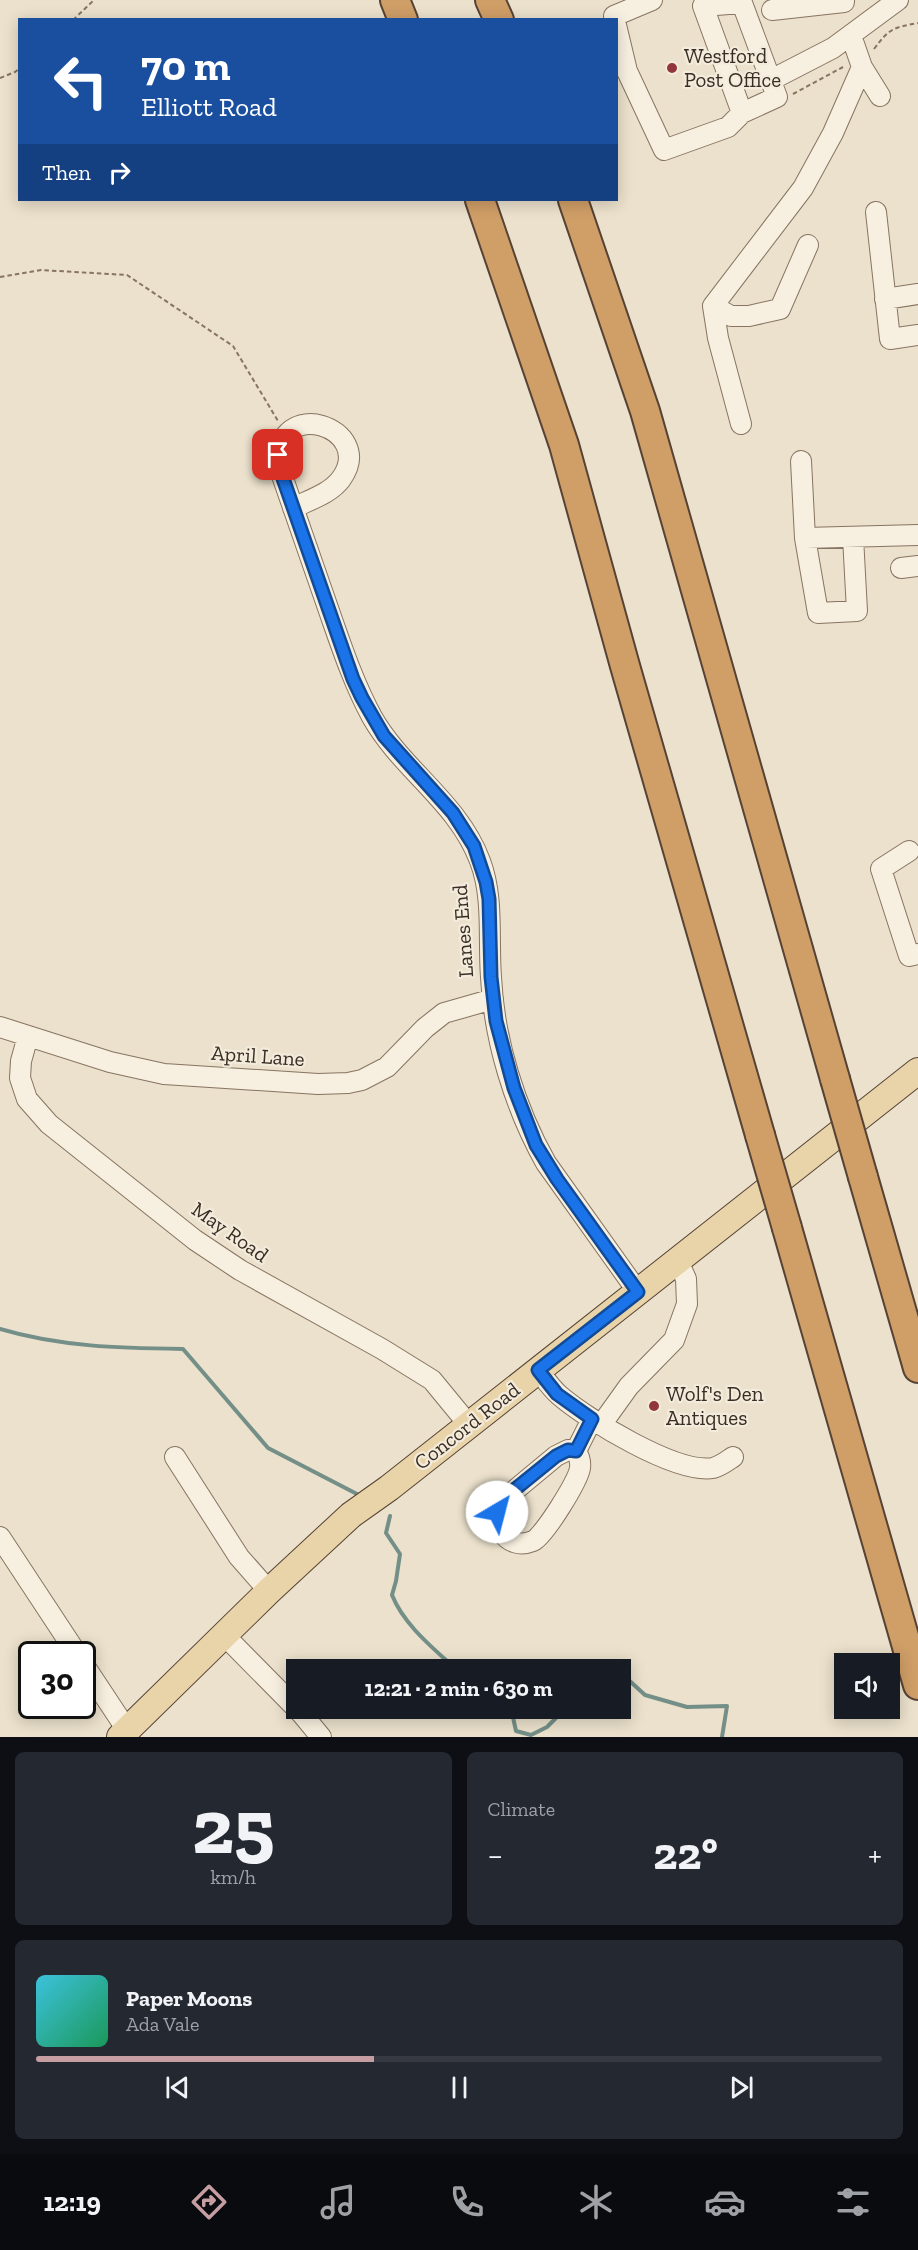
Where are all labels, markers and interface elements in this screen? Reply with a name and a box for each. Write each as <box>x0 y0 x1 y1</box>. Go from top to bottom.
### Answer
text: 70 m <box>141 40 231 91</box>
icon: left <box>42 42 120 120</box>
place label: Westford Post Office <box>684 43 781 92</box>
marker: Westford Post Office <box>665 61 679 75</box>
text: Elliott Road <box>141 91 277 123</box>
icon: right <box>103 156 136 189</box>
text: Then <box>42 159 91 186</box>
pin <box>252 429 303 480</box>
icon: arrive <box>261 438 294 471</box>
street label: Lanes End <box>447 883 478 978</box>
street label: April Lane <box>210 1040 306 1071</box>
street label: May Road <box>187 1196 274 1267</box>
street label: Concord Road <box>409 1376 525 1475</box>
place label: Wolf's Den Antiques <box>666 1381 764 1430</box>
marker: Wolf's Den Antiques <box>647 1399 661 1413</box>
position arrow <box>465 1480 529 1544</box>
speed limit sign: 30 <box>18 1641 96 1719</box>
map controls <box>834 1653 900 1719</box>
button: sound <box>834 1653 900 1719</box>
text: 12:21 · 2 min · 630 m <box>365 1675 552 1702</box>
text: 25 <box>192 1779 275 1873</box>
text: Climate <box>488 1797 555 1821</box>
text: 22° <box>653 1827 718 1881</box>
text: − <box>488 1835 503 1874</box>
text: + <box>868 1835 882 1874</box>
text: km/h <box>210 1865 256 1889</box>
text: Paper Moons <box>126 1985 252 2012</box>
text: Ada Vale <box>126 2012 199 2036</box>
icon: previous <box>161 2071 194 2104</box>
icon: pause <box>443 2071 476 2104</box>
icon: next <box>725 2071 758 2104</box>
icon: directions <box>188 2181 230 2223</box>
icon: music <box>317 2181 359 2223</box>
icon: phone <box>446 2181 488 2223</box>
icon: climate <box>575 2181 617 2223</box>
icon: car <box>704 2181 746 2223</box>
icon: filters <box>832 2181 874 2223</box>
text: 12:19 <box>43 2186 101 2218</box>

